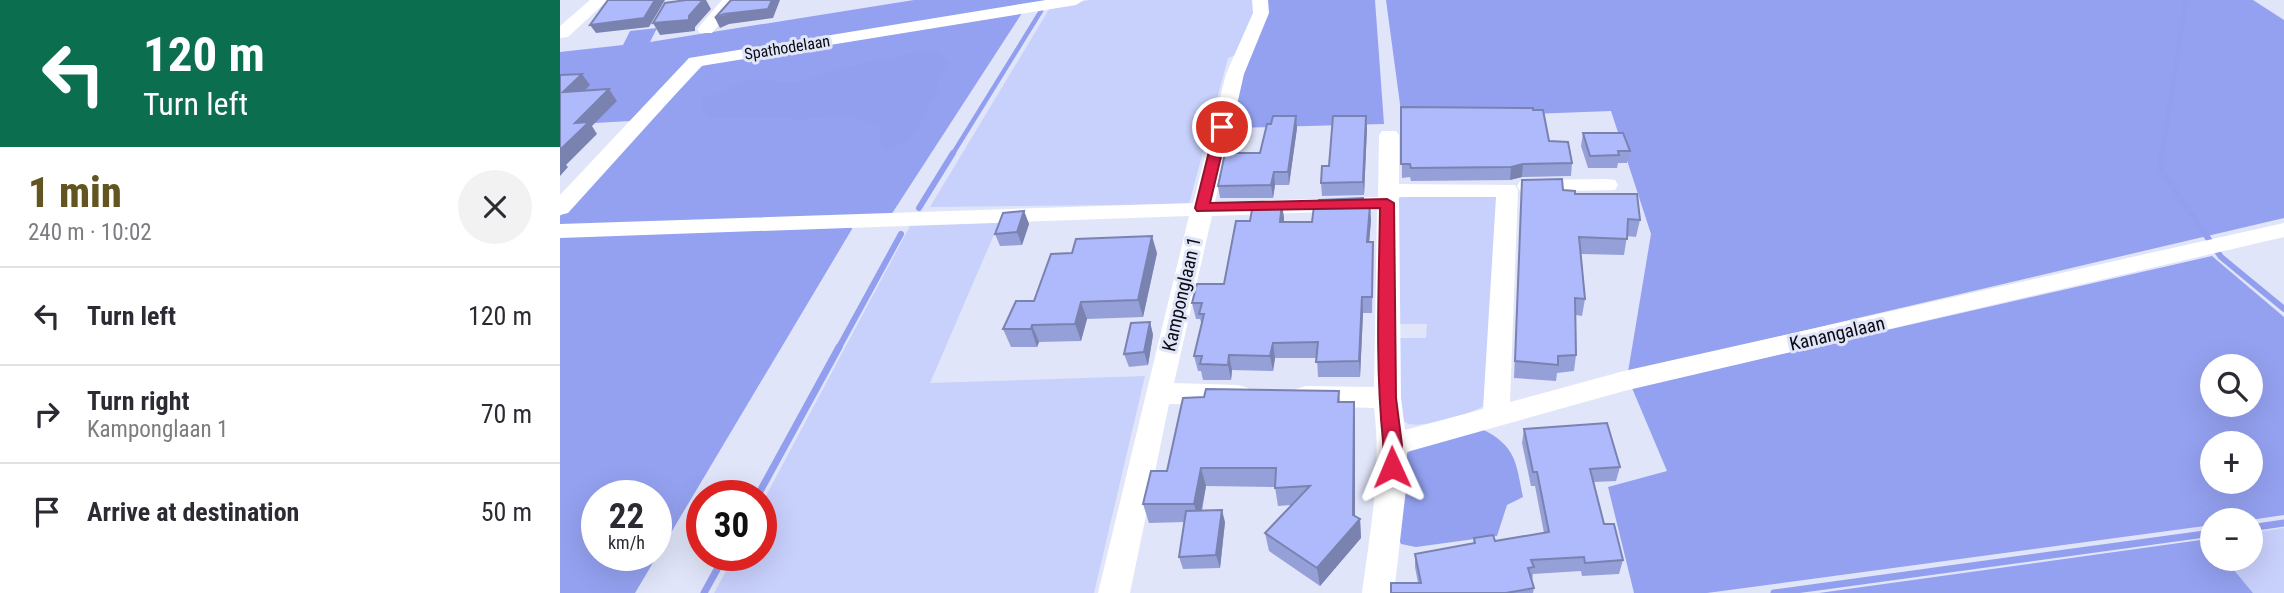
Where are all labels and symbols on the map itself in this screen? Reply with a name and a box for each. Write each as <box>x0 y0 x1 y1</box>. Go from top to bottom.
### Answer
street label: Spathodelaan <box>743 31 831 64</box>
pin <box>1192 97 1252 157</box>
street label: Kamponglaan 1 <box>1157 235 1206 354</box>
street label: Kanangalaan <box>1787 311 1887 356</box>
position arrow <box>1355 430 1429 504</box>
speed limit sign: 30 <box>686 480 777 571</box>

